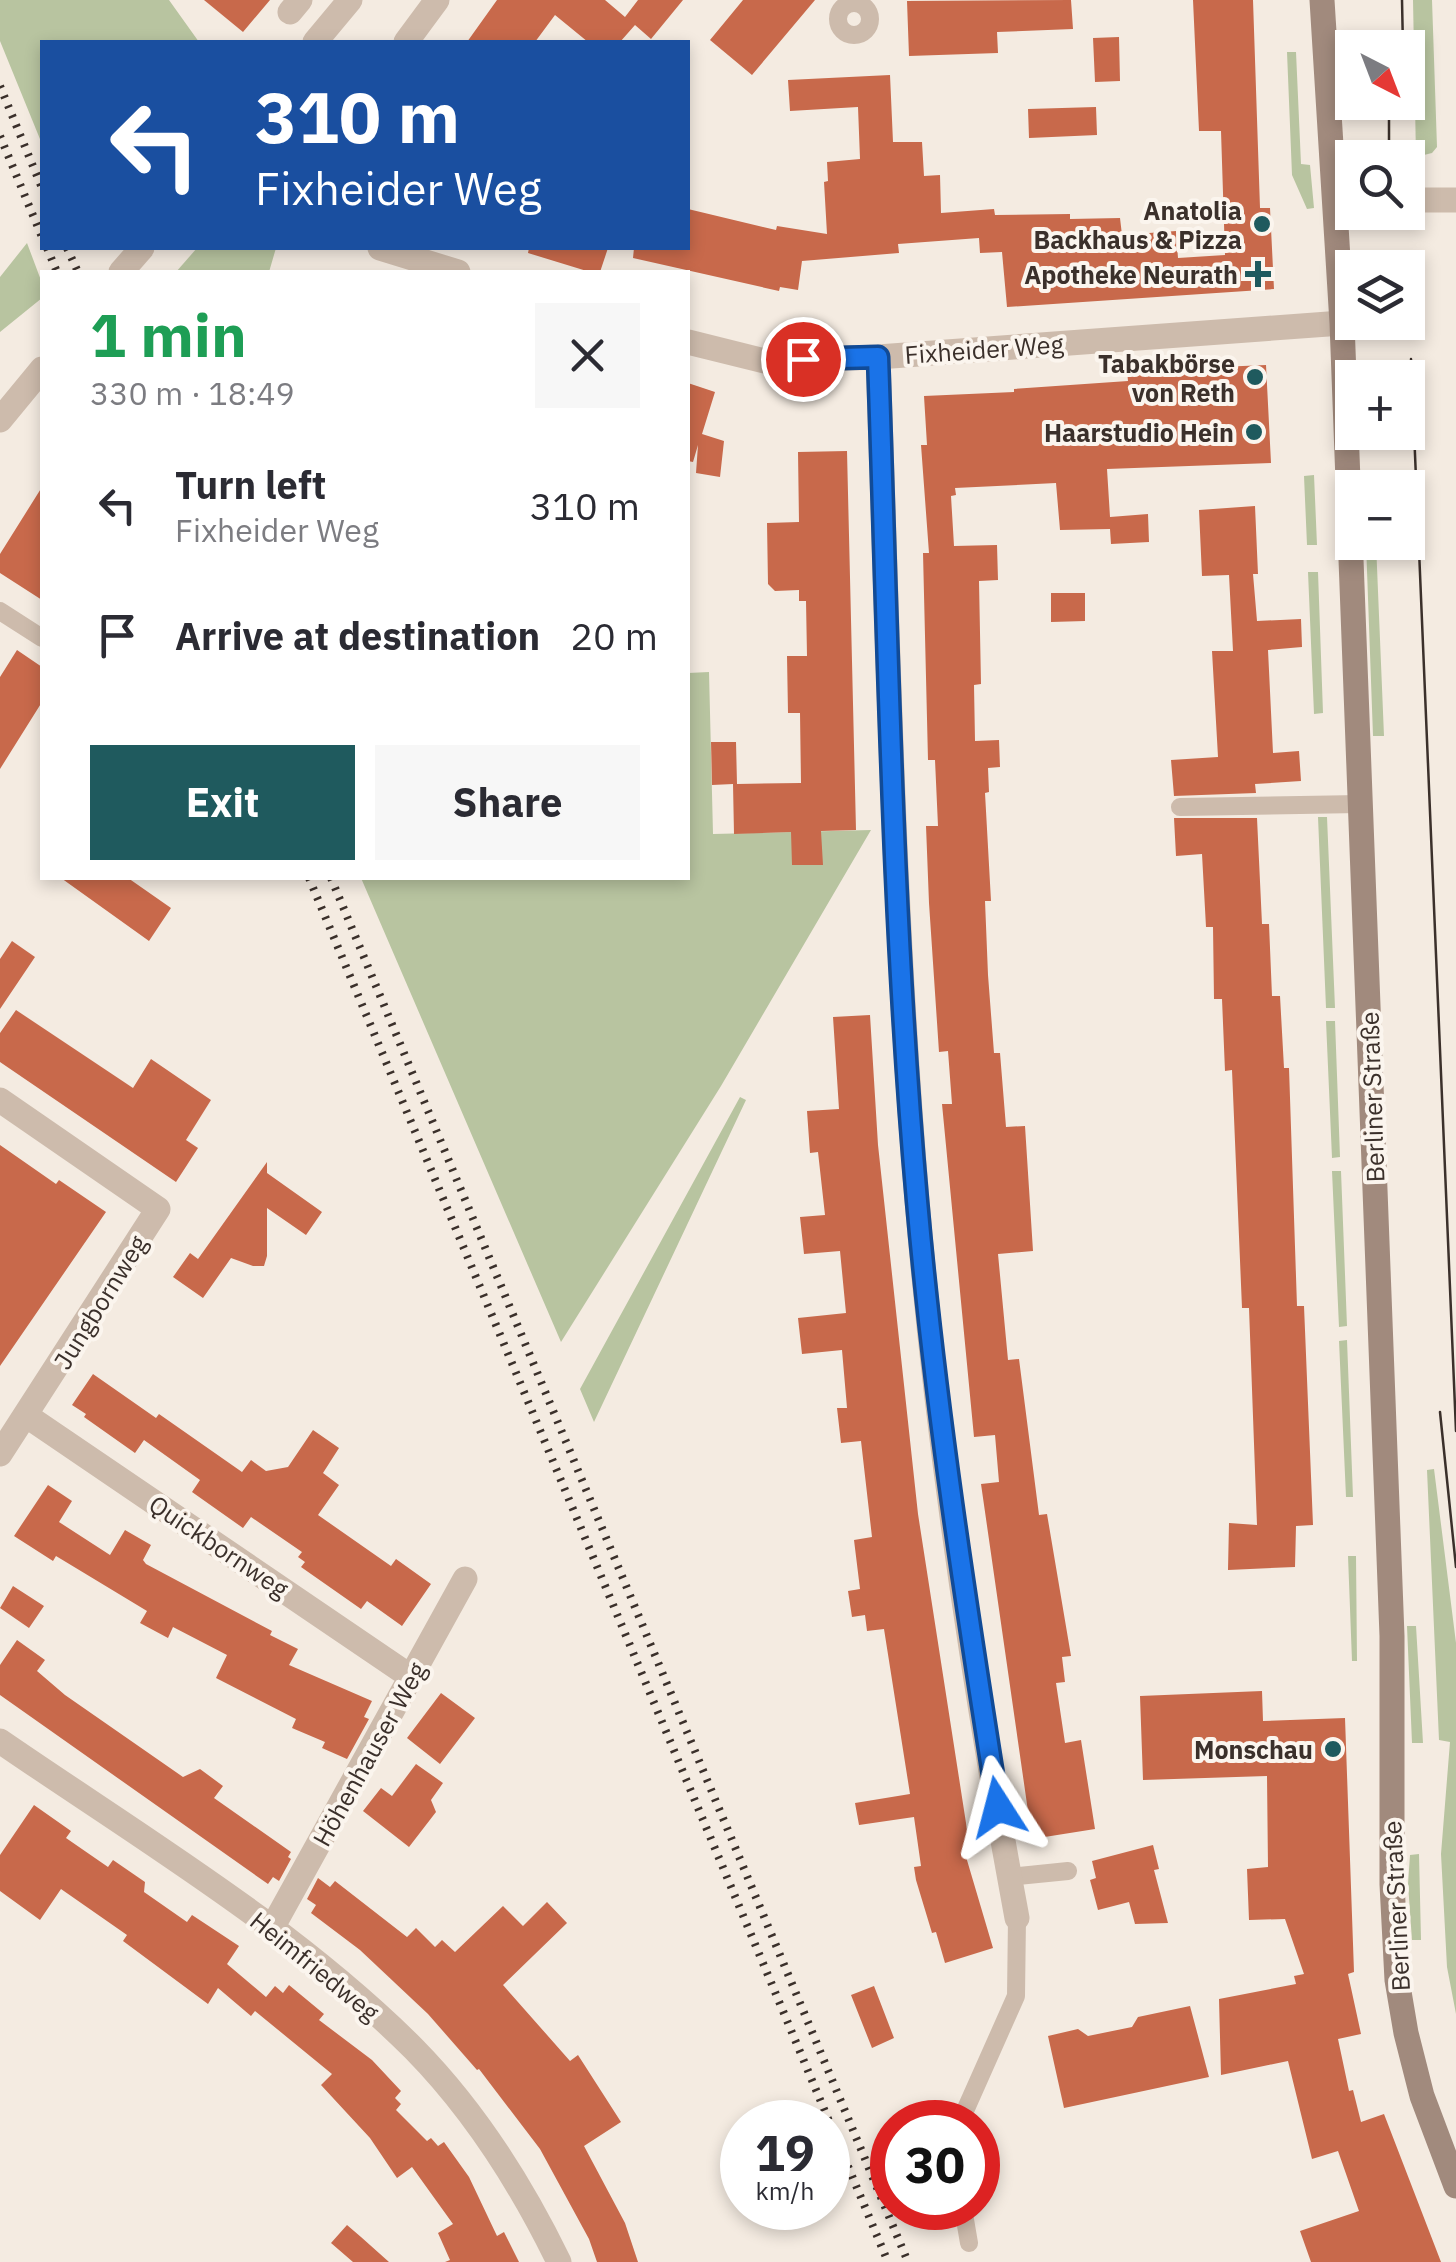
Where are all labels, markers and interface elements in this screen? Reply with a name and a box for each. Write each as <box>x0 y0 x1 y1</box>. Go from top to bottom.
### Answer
north arrow <box>1335 30 1425 120</box>
map controls <box>1335 30 1425 560</box>
text: 310 m <box>255 71 460 162</box>
icon: left <box>90 80 220 210</box>
button: search <box>1335 140 1425 230</box>
text: Fixheider Weg <box>255 159 542 217</box>
place label: Anatolia Backhaus & Pizza <box>1034 194 1242 256</box>
marker: Anatolia Backhaus & Pizza <box>1251 213 1273 235</box>
button: layers <box>1335 250 1425 340</box>
place label: Apotheke Neurath <box>1024 258 1238 291</box>
marker: Apotheke Neurath <box>1247 263 1269 285</box>
text: 1 min <box>90 295 247 374</box>
button: close <box>535 303 640 408</box>
pin <box>761 317 846 402</box>
street label: Fixheider Weg <box>903 327 1065 371</box>
icon: arrive <box>776 332 831 387</box>
place label: Tabakbörse von Reth <box>1098 347 1235 409</box>
button: + <box>1335 360 1425 450</box>
marker: Tabakbörse von Reth <box>1244 366 1266 388</box>
text: 330 m · 18:49 <box>90 372 295 414</box>
place label: Haarstudio Hein <box>1044 416 1234 449</box>
marker: Haarstudio Hein <box>1243 421 1265 443</box>
text: Turn left <box>175 460 326 509</box>
button: − <box>1335 470 1425 560</box>
icon: left <box>90 478 145 533</box>
text: 310 m <box>529 481 640 530</box>
text: Fixheider Weg <box>175 509 379 551</box>
icon: arrive <box>90 608 145 663</box>
text: Arrive at destination <box>175 611 540 660</box>
text: 20 m <box>570 611 658 660</box>
button: Exit <box>90 745 355 860</box>
button: Share <box>375 745 640 860</box>
street label: Berliner Straße <box>1353 1011 1391 1183</box>
street label: Jungbornweg <box>46 1229 154 1375</box>
street label: Quickbornweg <box>143 1487 295 1605</box>
street label: Höhenhauser Weg <box>305 1656 433 1852</box>
place label: Monschau <box>1194 1733 1313 1766</box>
marker: Monschau <box>1322 1738 1344 1760</box>
position arrow <box>946 1755 1050 1859</box>
street label: Berliner Straße <box>1375 1820 1417 1992</box>
street label: Heimfriedweg <box>244 1904 386 2028</box>
speed limit sign: 30 <box>870 2100 1000 2230</box>
text: 19 <box>755 2120 815 2185</box>
text: km/h <box>756 2174 814 2207</box>

